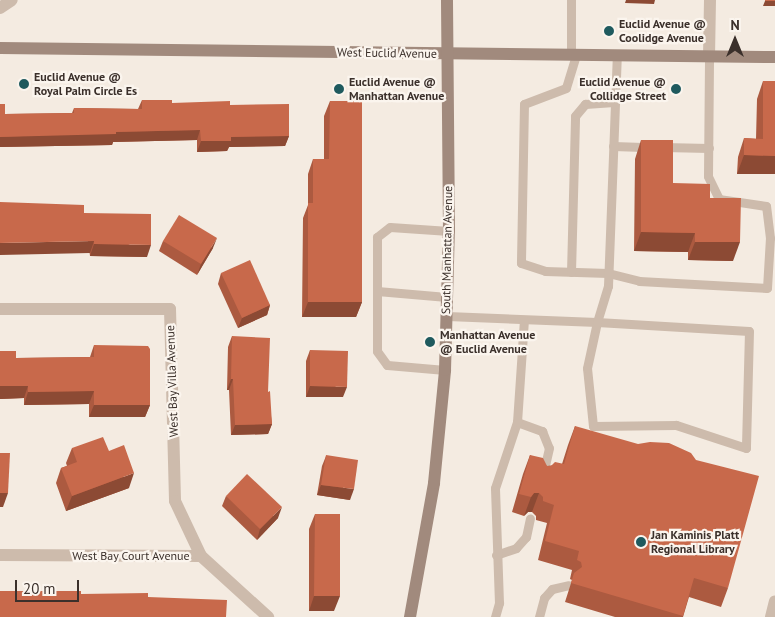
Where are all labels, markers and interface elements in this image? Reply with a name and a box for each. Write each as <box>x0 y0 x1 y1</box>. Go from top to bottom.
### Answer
north arrow <box>710 15 760 65</box>
text: N <box>730 16 740 34</box>
place label: Euclid Avenue @ Coolidge Avenue <box>619 17 706 45</box>
marker: Euclid Avenue @ Coolidge Avenue <box>603 25 615 37</box>
street label: West Euclid Avenue <box>337 45 437 61</box>
place label: Euclid Avenue @ Royal Palm Circle Es <box>34 70 137 98</box>
place label: Euclid Avenue @ Manhattan Avenue <box>349 75 445 103</box>
place label: Euclid Avenue @ Collidge Street <box>579 75 666 103</box>
marker: Euclid Avenue @ Royal Palm Circle Es <box>18 78 30 90</box>
marker: Euclid Avenue @ Manhattan Avenue <box>333 83 345 95</box>
marker: Euclid Avenue @ Collidge Street <box>670 83 682 95</box>
street label: South Manhattan Avenue <box>439 185 455 315</box>
street label: West Bay Villa Avenue <box>163 324 181 438</box>
place label: Manhattan Avenue @ Euclid Avenue <box>440 328 536 356</box>
marker: Manhattan Avenue @ Euclid Avenue <box>424 336 436 348</box>
place label: Jan Kaminis Platt Regional Library <box>651 528 739 556</box>
marker: Jan Kaminis Platt Regional Library <box>635 536 647 548</box>
street label: West Bay Court Avenue <box>72 549 190 563</box>
scale bar <box>18 570 81 602</box>
text: 20 m <box>23 579 56 598</box>

